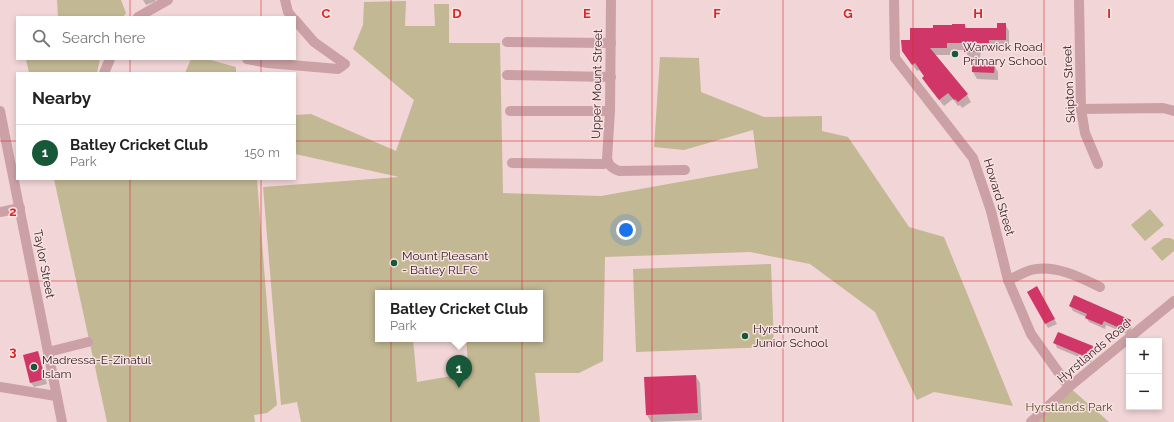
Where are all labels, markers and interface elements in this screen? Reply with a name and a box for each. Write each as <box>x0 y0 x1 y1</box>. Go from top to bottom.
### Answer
text: C <box>322 6 331 21</box>
text: D <box>452 6 462 21</box>
text: E <box>583 6 591 21</box>
text: F <box>713 6 721 21</box>
text: G <box>843 6 853 21</box>
text: H <box>973 6 983 21</box>
text: I <box>1107 6 1111 21</box>
search box <box>16 16 296 60</box>
icon: search <box>30 27 52 49</box>
text: Search here <box>62 29 145 47</box>
street label: Upper Mount Street <box>589 29 605 139</box>
place label: Warwick Road Primary School <box>963 40 1047 68</box>
street label: Skipton Street <box>1060 45 1078 123</box>
marker: Warwick Road Primary School <box>950 49 960 59</box>
text: Nearby <box>32 88 91 108</box>
text: Batley Cricket Club <box>70 136 208 154</box>
text: 1 <box>42 145 48 160</box>
text: 150 m <box>244 145 280 160</box>
text: Park <box>70 154 97 169</box>
street label: Howard Street <box>981 157 1017 237</box>
text: 2 <box>9 204 17 219</box>
your location <box>616 220 636 240</box>
street label: Taylor Street <box>30 229 58 299</box>
place label: Mount Pleasant - Batley RLFC <box>402 249 488 277</box>
marker: Mount Pleasant - Batley RLFC <box>389 258 399 268</box>
popup <box>375 290 543 342</box>
text: Batley Cricket Club <box>390 300 528 318</box>
street label: Hyrstlands Road <box>1055 316 1133 386</box>
text: Park <box>390 318 417 333</box>
place label: Hyrstmount Junior School <box>753 322 829 350</box>
marker: Hyrstmount Junior School <box>740 331 750 341</box>
map controls <box>1126 338 1162 410</box>
button: + <box>1126 338 1162 374</box>
text: 3 <box>9 344 17 359</box>
place label: Madressa-E-Zinatul Islam <box>42 353 152 381</box>
pin: 1 <box>446 355 472 388</box>
marker: Madressa-E-Zinatul Islam <box>29 362 39 372</box>
button: − <box>1126 374 1162 410</box>
park label: Hyrstlands Park <box>1025 400 1113 414</box>

